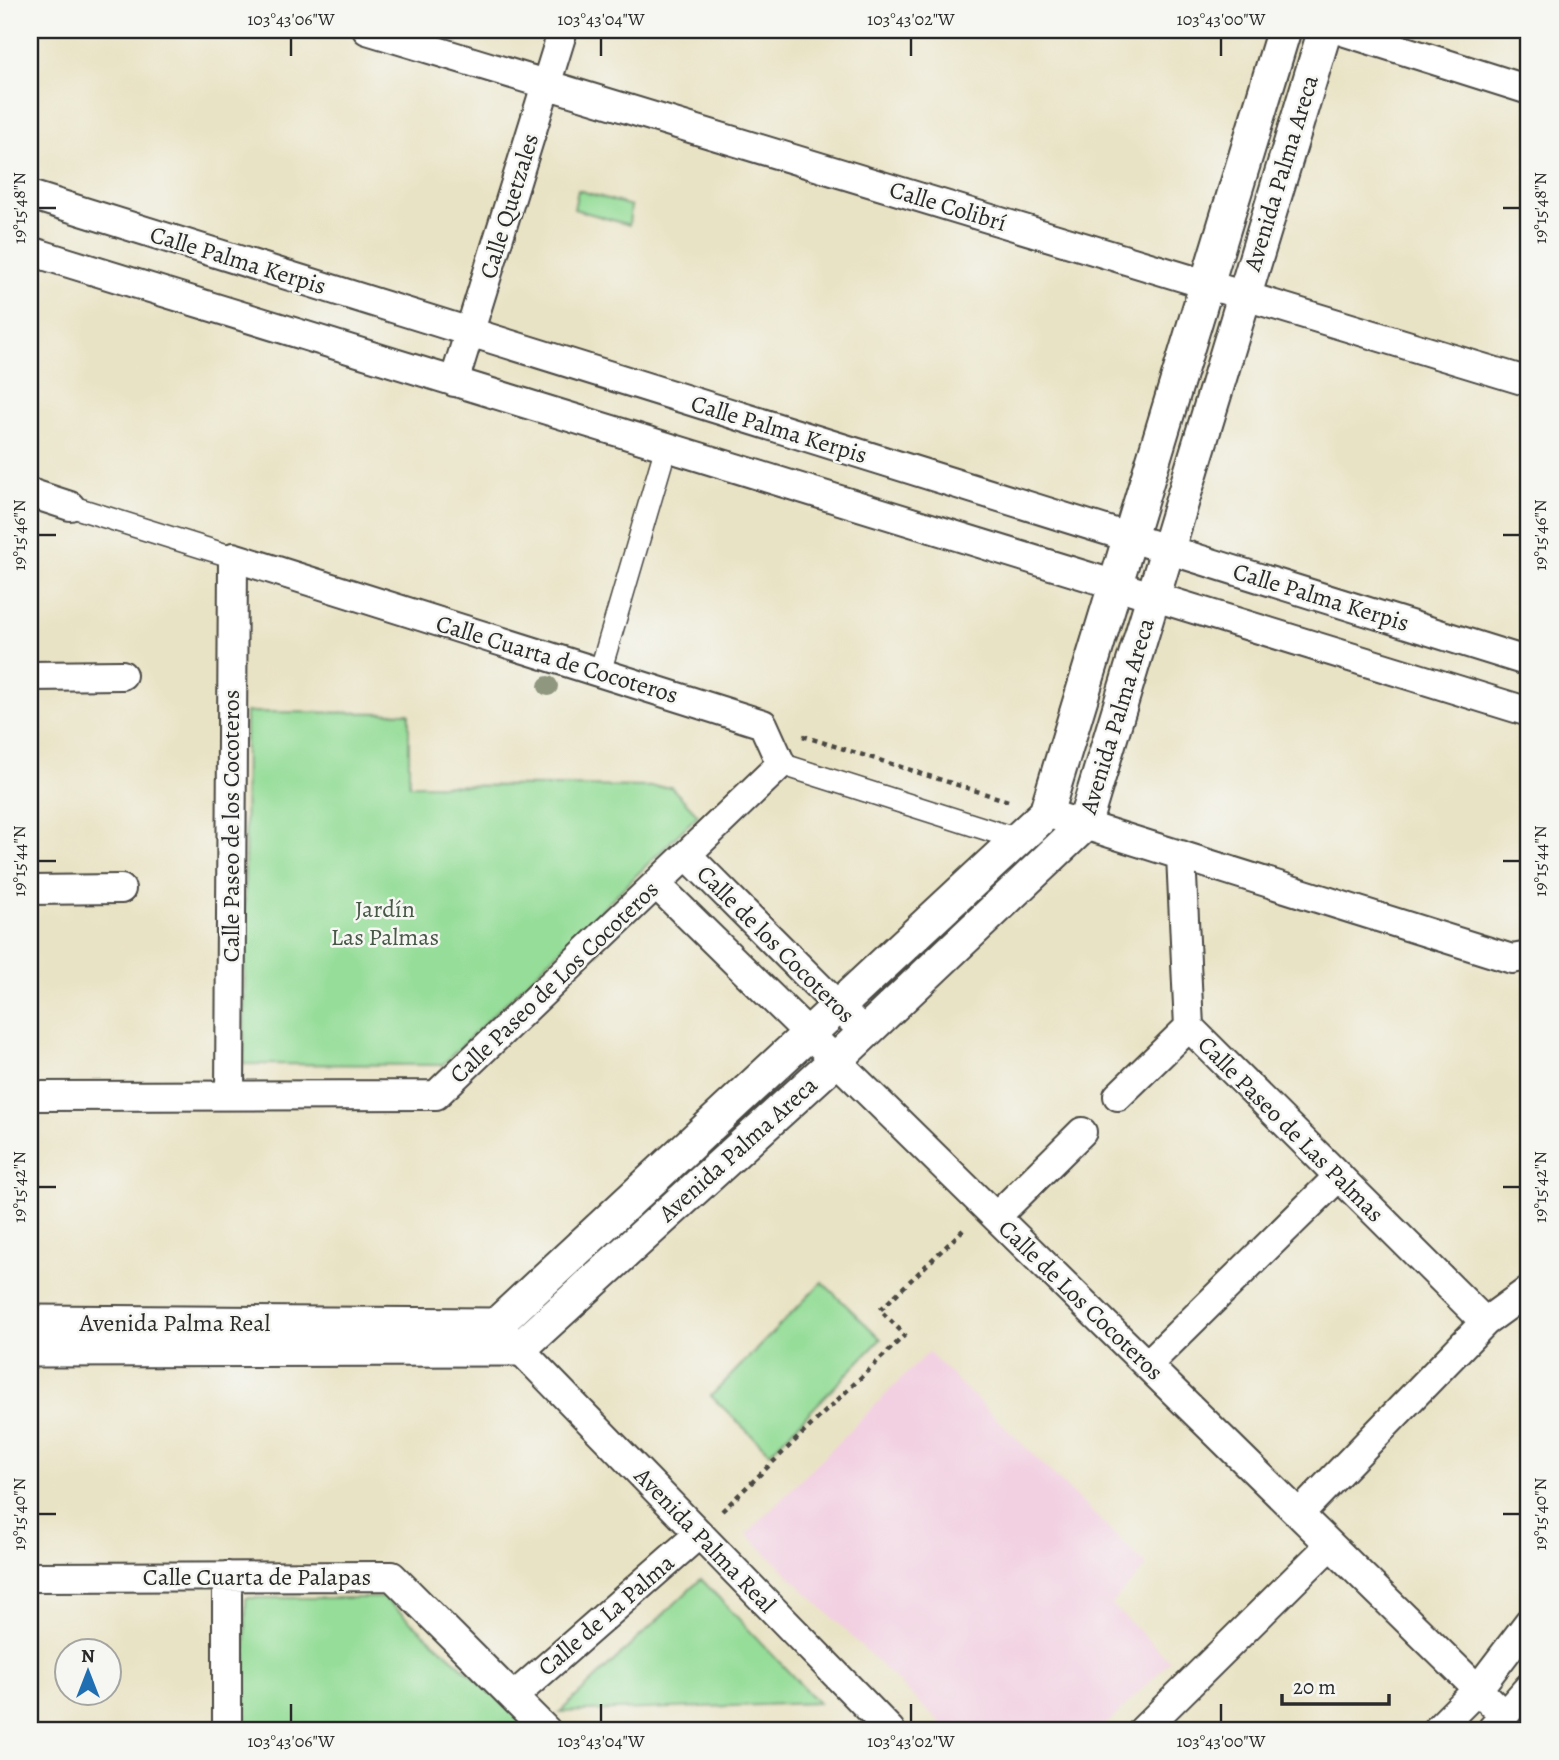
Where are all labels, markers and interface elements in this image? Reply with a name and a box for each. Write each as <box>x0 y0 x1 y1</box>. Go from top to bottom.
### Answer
text: 103°43'06"W <box>247 7 335 31</box>
text: 103°43'04"W <box>557 7 645 31</box>
text: 103°43'02"W <box>867 7 955 31</box>
text: 103°43'00"W <box>1177 7 1266 31</box>
street label: Avenida Palma Areca <box>1236 70 1326 276</box>
street label: Calle Quetzales <box>472 129 546 283</box>
text: 19°15'48"N <box>7 172 31 244</box>
text: 19°15'48"N <box>1528 172 1552 244</box>
street label: Calle Colibrí <box>886 173 1010 239</box>
street label: Calle Palma Kerpis <box>146 218 330 302</box>
street label: Calle Palma Kerpis <box>687 387 871 471</box>
text: 19°15'46"N <box>7 499 31 571</box>
text: 19°15'46"N <box>1528 499 1552 571</box>
street label: Calle Palma Kerpis <box>1229 555 1413 639</box>
street label: Calle Cuarta de Cocoteros <box>432 607 682 711</box>
street label: Avenida Palma Areca <box>1072 613 1162 819</box>
street label: Calle Paseo de los Cocoteros <box>215 690 247 962</box>
text: 19°15'44"N <box>7 825 31 897</box>
text: 19°15'44"N <box>1528 825 1552 897</box>
street label: Calle de los Cocoteros <box>690 858 862 1030</box>
street label: Calle Paseo de Los Cocoteros <box>443 874 665 1090</box>
park label: Jardín Las Palmas <box>331 893 439 953</box>
street label: Calle Paseo de Las Palmas <box>1191 1029 1391 1229</box>
street label: Avenida Palma Areca <box>651 1069 825 1230</box>
text: 19°15'42"N <box>7 1151 31 1223</box>
text: 19°15'42"N <box>1528 1151 1552 1223</box>
street label: Calle de Los Cocoteros <box>992 1213 1170 1387</box>
street label: Avenida Palma Real <box>79 1307 271 1339</box>
street label: Avenida Palma Real <box>627 1460 783 1620</box>
text: 19°15'40"N <box>7 1477 31 1550</box>
text: 19°15'40"N <box>1528 1477 1552 1550</box>
street label: Calle de La Palma <box>531 1546 682 1683</box>
street label: Calle Cuarta de Palapas <box>143 1561 371 1593</box>
north arrow <box>52 1638 122 1708</box>
text: N <box>81 1643 95 1669</box>
scale bar <box>1282 1662 1389 1706</box>
text: 20 m <box>1293 1673 1336 1701</box>
text: 103°43'06"W <box>247 1729 335 1753</box>
text: 103°43'04"W <box>557 1729 645 1753</box>
text: 103°43'02"W <box>867 1729 955 1753</box>
text: 103°43'00"W <box>1177 1729 1266 1753</box>

